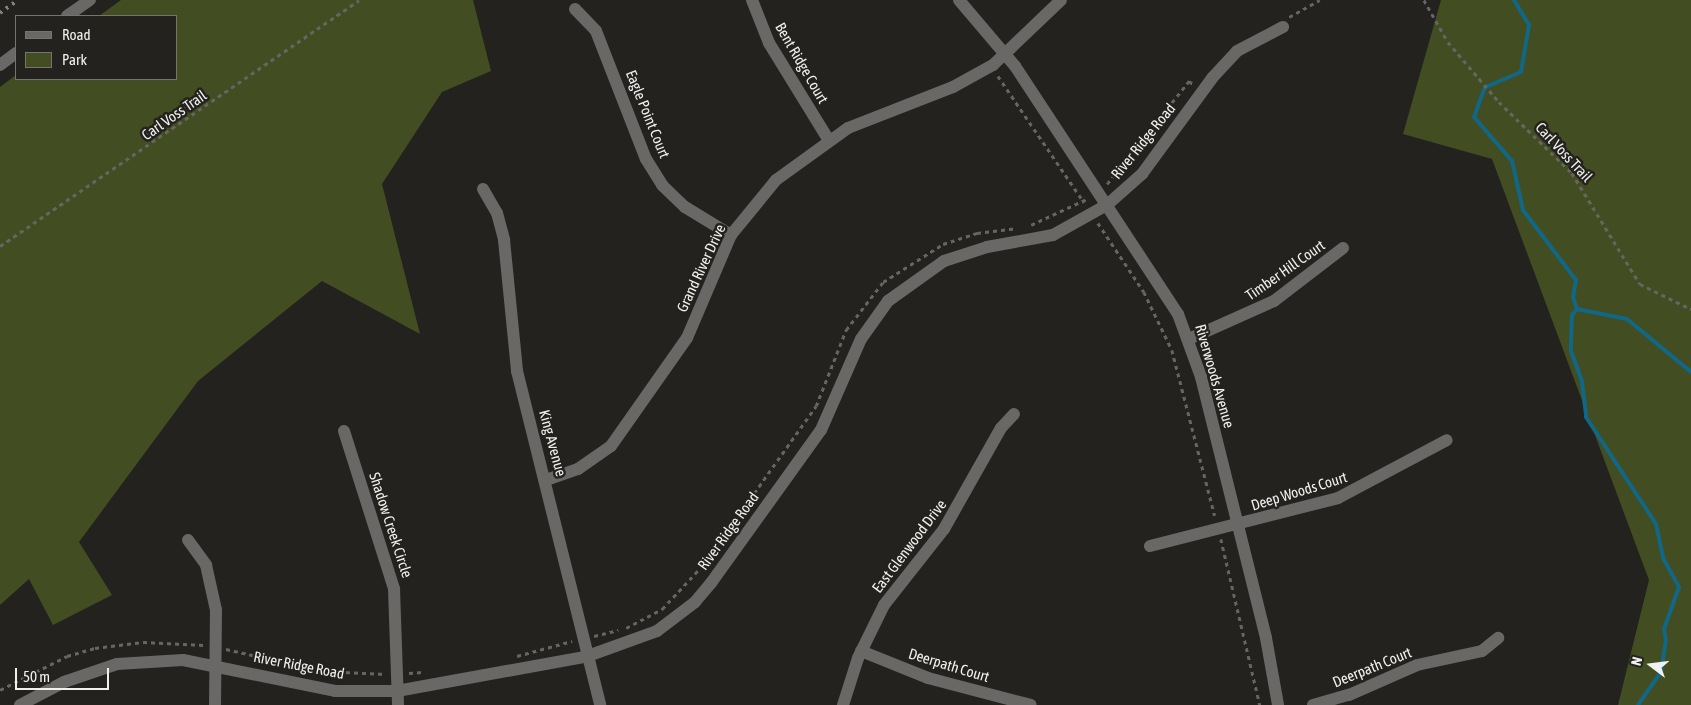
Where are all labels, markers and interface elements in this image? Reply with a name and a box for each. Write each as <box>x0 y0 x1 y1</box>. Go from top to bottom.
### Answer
legend <box>15 15 178 80</box>
street label: Bent Ridge Court <box>772 19 832 107</box>
text: Road <box>62 26 91 43</box>
text: Park <box>62 51 87 68</box>
street label: Eagle Point Court <box>622 67 674 161</box>
street label: Carl Voss Trail <box>138 86 210 144</box>
street label: River Ridge Road <box>1107 100 1179 182</box>
street label: Carl Voss Trail <box>1532 118 1596 186</box>
street label: Grand River Drive <box>673 221 729 315</box>
street label: Timber Hill Court <box>1242 236 1328 304</box>
street label: Riverwoods Avenue <box>1192 322 1238 430</box>
street label: King Avenue <box>535 408 571 478</box>
street label: Deep Woods Court <box>1249 468 1349 514</box>
street label: Shadow Creek Circle <box>365 470 417 580</box>
street label: River Ridge Road <box>694 489 762 573</box>
street label: East Glenwood Drive <box>868 496 950 596</box>
north arrow <box>1626 640 1676 690</box>
street label: Deerpath Court <box>1330 643 1414 691</box>
street label: Deerpath Court <box>906 644 992 686</box>
street label: River Ridge Road <box>252 647 346 683</box>
text: N <box>1628 655 1645 667</box>
scale bar <box>18 658 111 690</box>
text: 50 m <box>23 668 50 685</box>

